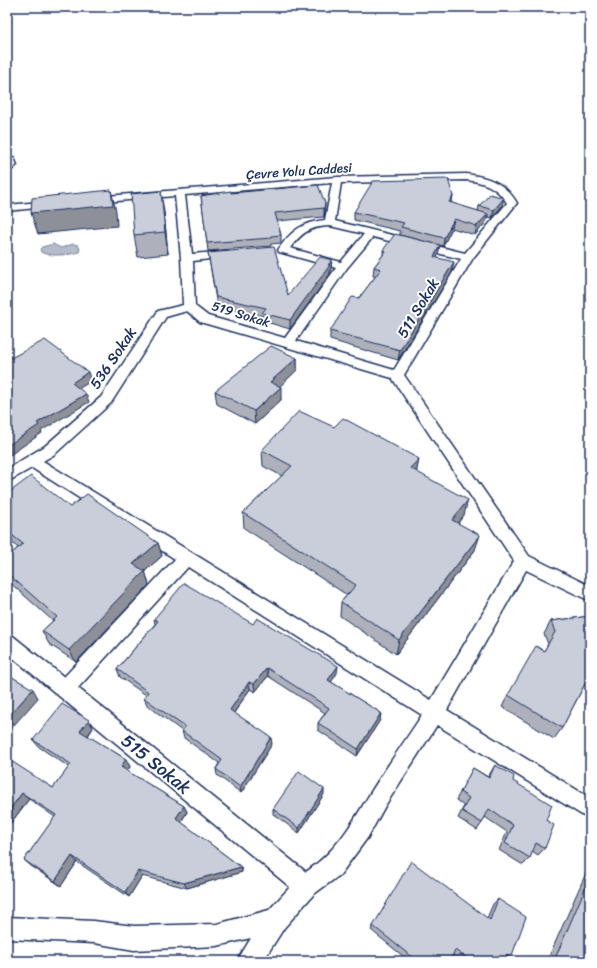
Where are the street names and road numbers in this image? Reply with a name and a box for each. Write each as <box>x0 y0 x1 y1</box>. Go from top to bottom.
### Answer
street label: Çevre Yolu Caddesi <box>245 156 353 186</box>
street label: 511 Sokak <box>390 273 446 343</box>
street label: 519 Sokak <box>209 294 273 334</box>
street label: 536 Sokak <box>83 322 143 394</box>
street label: 515 Sokak <box>114 725 199 803</box>

